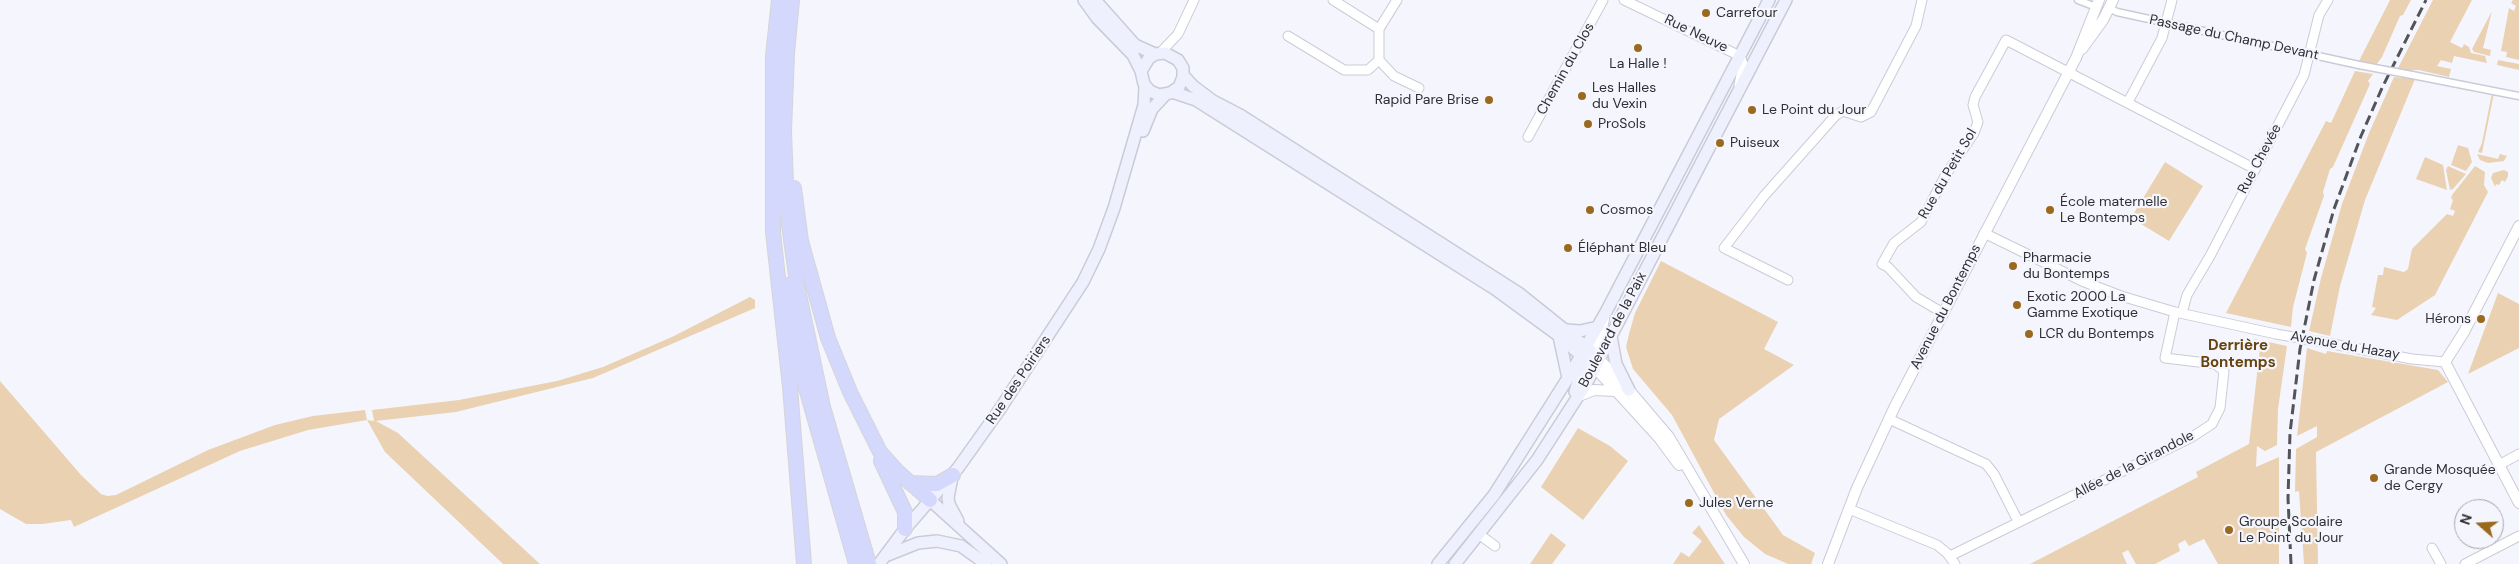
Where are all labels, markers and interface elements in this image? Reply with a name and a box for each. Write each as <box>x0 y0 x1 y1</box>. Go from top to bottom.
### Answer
place label: Carrefour <box>1716 5 1778 21</box>
marker: Carrefour <box>1700 7 1712 19</box>
street label: Rue Neuve <box>1661 11 1731 57</box>
street label: Passage du Champ Devant <box>2148 12 2320 64</box>
street label: Chemin du Clos <box>1534 20 1598 118</box>
marker: La Halle ! <box>1632 42 1644 54</box>
place label: La Halle ! <box>1609 56 1667 72</box>
place label: Les Halles du Vexin <box>1592 80 1656 112</box>
marker: Les Halles du Vexin <box>1576 90 1588 102</box>
place label: Rapid Pare Brise <box>1375 92 1479 108</box>
marker: Rapid Pare Brise <box>1483 94 1495 106</box>
place label: Le Point du Jour <box>1762 102 1866 118</box>
marker: Le Point du Jour <box>1746 104 1758 116</box>
place label: ProSols <box>1598 116 1646 132</box>
marker: ProSols <box>1582 118 1594 130</box>
street label: Rue Chevée <box>2235 121 2285 197</box>
street label: Rue du Petit Sol <box>1915 126 1981 222</box>
place label: Puiseux <box>1730 135 1779 151</box>
marker: Puiseux <box>1714 137 1726 149</box>
place label: École maternelle Le Bontemps <box>2060 194 2168 226</box>
place label: Cosmos <box>1600 202 1653 218</box>
marker: Cosmos <box>1584 204 1596 216</box>
marker: École maternelle Le Bontemps <box>2044 204 2056 216</box>
place label: Éléphant Bleu <box>1578 240 1666 256</box>
marker: Éléphant Bleu <box>1562 242 1574 254</box>
street label: Avenue du Bontemps <box>1907 242 1985 372</box>
place label: Pharmacie du Bontemps <box>2023 250 2110 282</box>
marker: Pharmacie du Bontemps <box>2007 260 2019 272</box>
street label: Boulevard de la Paix <box>1575 269 1651 391</box>
place label: Exotic 2000 La Gamme Exotique <box>2027 289 2138 322</box>
marker: Exotic 2000 La Gamme Exotique <box>2011 299 2023 311</box>
place label: Hérons <box>2425 311 2471 327</box>
marker: Hérons <box>2475 313 2487 325</box>
place label: LCR du Bontemps <box>2039 326 2154 342</box>
marker: LCR du Bontemps <box>2023 328 2035 340</box>
street label: Avenue du Hazay <box>2289 328 2401 364</box>
street label: Rue des Poiriers <box>983 332 1055 428</box>
district label: Derrière Bontemps <box>2200 337 2276 372</box>
street label: Allée de la Girandole <box>2071 427 2197 503</box>
place label: Grande Mosquée de Cergy <box>2384 462 2496 494</box>
marker: Grande Mosquée de Cergy <box>2368 472 2380 484</box>
place label: Jules Verne <box>1699 495 1773 511</box>
marker: Jules Verne <box>1683 497 1695 509</box>
north arrow <box>2454 499 2504 549</box>
text: N <box>2456 512 2476 527</box>
place label: Groupe Scolaire Le Point du Jour <box>2239 514 2343 546</box>
marker: Groupe Scolaire Le Point du Jour <box>2223 524 2235 536</box>

